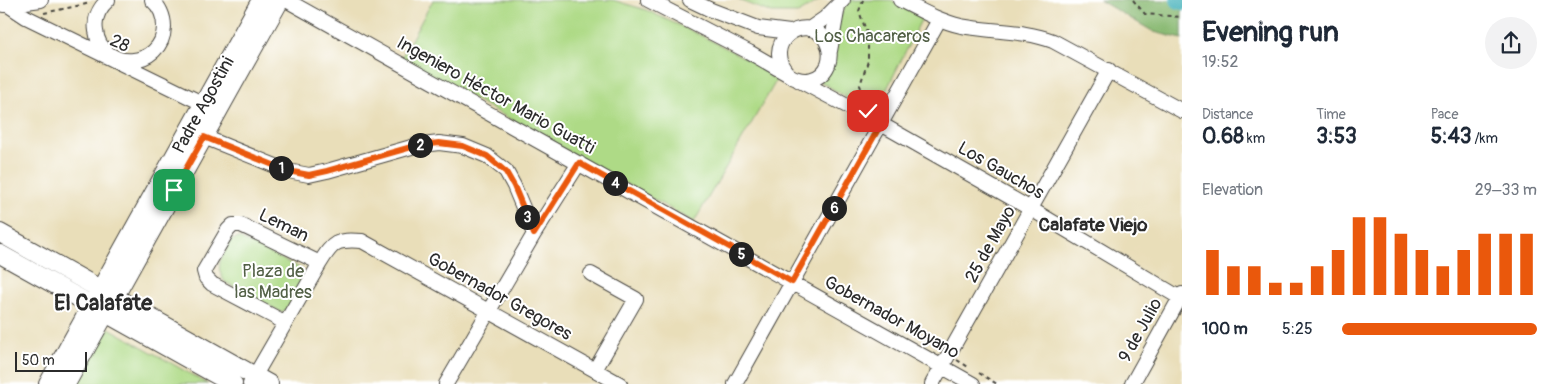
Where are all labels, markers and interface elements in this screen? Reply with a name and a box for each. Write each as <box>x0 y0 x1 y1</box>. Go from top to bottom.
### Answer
text: Evening run <box>1202 15 1339 50</box>
button: share <box>1485 17 1537 69</box>
park label: Los Chacareros <box>814 25 930 48</box>
street label: 28 <box>106 29 133 58</box>
street label: Ingeniero Héctor Mario Guatti <box>393 31 599 160</box>
text: 19:52 <box>1202 52 1238 72</box>
street label: Padre Agostini <box>167 53 240 158</box>
pin <box>847 90 889 132</box>
icon: check <box>854 97 882 125</box>
text: Distance <box>1202 106 1253 123</box>
text: Time <box>1316 106 1346 123</box>
text: Pace <box>1431 106 1458 123</box>
text: 0.68 <box>1202 123 1244 150</box>
text: 3:53 <box>1316 123 1357 150</box>
text: 5:43 <box>1431 123 1472 150</box>
text: km <box>1244 130 1265 147</box>
text: /km <box>1472 130 1498 147</box>
pin: 2 <box>408 132 432 158</box>
street label: Los Gauchos <box>953 136 1048 204</box>
text: 2 <box>417 137 424 154</box>
pin: 1 <box>268 156 294 180</box>
text: 1 <box>279 160 284 177</box>
pin <box>153 169 195 211</box>
pin: 4 <box>602 170 628 196</box>
text: 4 <box>611 175 620 192</box>
icon: arrive <box>160 176 188 204</box>
text: Elevation <box>1202 180 1263 200</box>
text: 29–33 m <box>1475 180 1537 200</box>
pin: 6 <box>822 196 846 220</box>
text: 6 <box>830 200 839 217</box>
street label: 25 de Mayo <box>960 202 1021 287</box>
street label: Leman <box>255 204 313 247</box>
pin: 3 <box>514 204 540 230</box>
text: 3 <box>524 209 531 226</box>
district label: Calafate Viejo <box>1039 213 1148 237</box>
pin: 5 <box>728 242 754 266</box>
text: 5 <box>738 246 745 263</box>
street label: Gobernador Gregores <box>424 247 576 346</box>
park label: Plaza de las Madres <box>234 260 312 304</box>
street label: Gobernador Moyano <box>820 271 964 364</box>
district label: El Calafate <box>54 289 153 317</box>
street label: 9 de Julio <box>1113 294 1168 366</box>
text: 100 m <box>1202 319 1248 339</box>
text: 5:25 <box>1282 319 1313 339</box>
scale bar <box>15 349 88 372</box>
text: 50 m <box>22 352 55 369</box>

